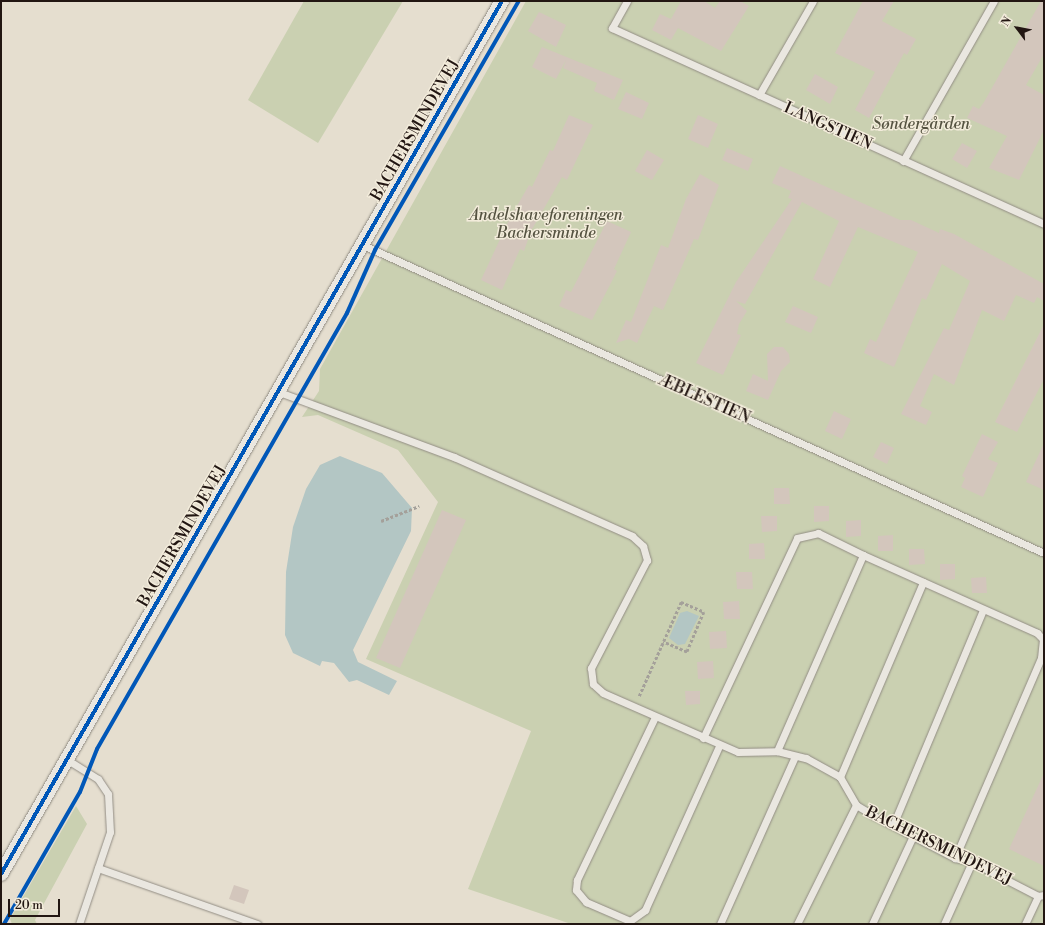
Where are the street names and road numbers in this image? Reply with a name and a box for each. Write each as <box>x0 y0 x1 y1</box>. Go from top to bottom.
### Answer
street label: BACHERSMINDEVEJ <box>366 56 464 204</box>
street label: LANGSTIEN <box>781 98 875 154</box>
street label: ÆBLESTIEN <box>655 370 753 428</box>
street label: BACHERSMINDEVEJ <box>133 462 231 610</box>
street label: BACHERSMINDEVEJ <box>862 802 1016 890</box>

